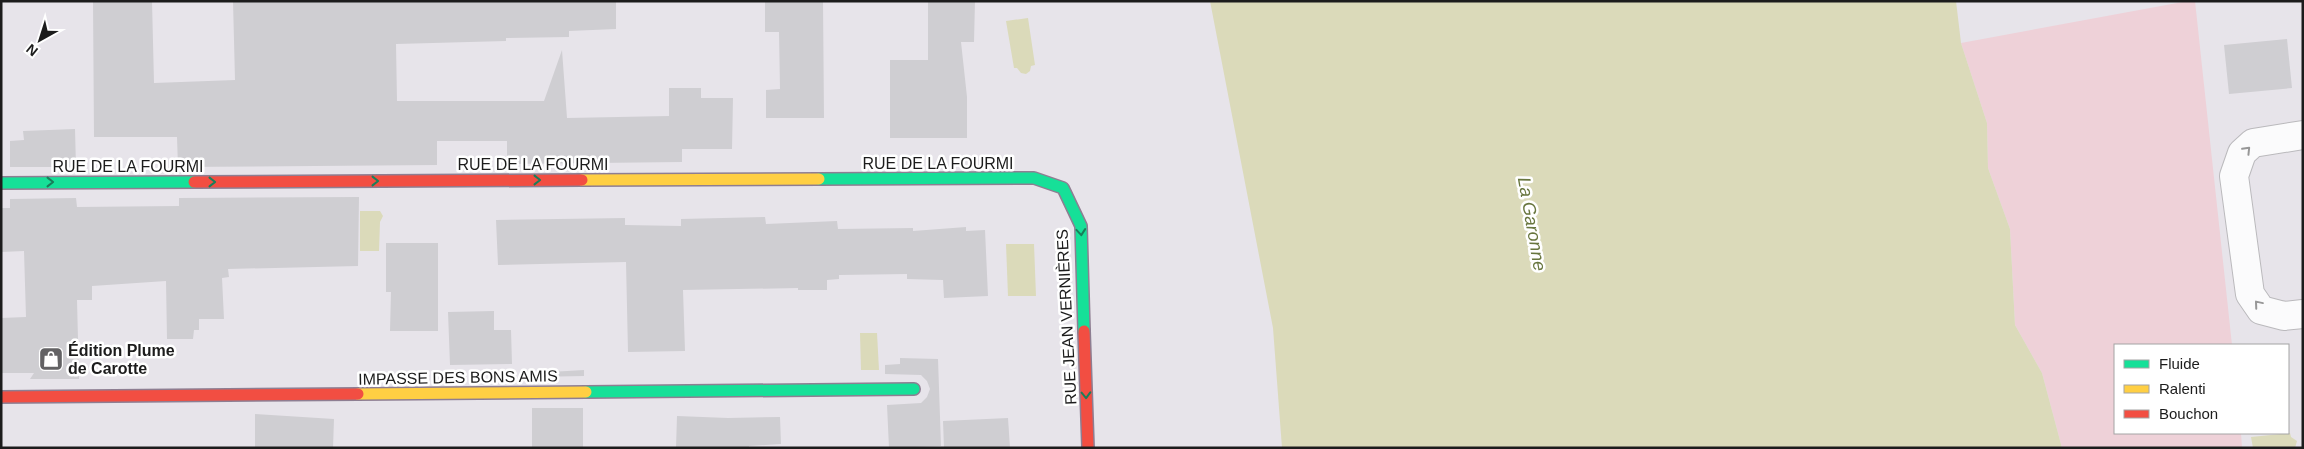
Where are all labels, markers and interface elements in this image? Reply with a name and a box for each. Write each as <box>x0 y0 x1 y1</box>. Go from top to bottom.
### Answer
north arrow <box>15 15 65 65</box>
text: N <box>23 41 41 60</box>
one-way arrow <box>2241 146 2250 155</box>
street label: RUE DE LA FOURMI <box>862 155 1014 172</box>
street label: RUE DE LA FOURMI <box>457 156 609 173</box>
street label: RUE DE LA FOURMI <box>52 158 204 175</box>
one-way arrow <box>534 175 542 185</box>
water label: La Garonne <box>1514 175 1550 273</box>
one-way arrow <box>372 176 379 186</box>
one-way arrow <box>46 177 54 188</box>
one-way arrow <box>209 177 217 187</box>
street label: RUE JEAN VERNIÈRES <box>1052 229 1080 405</box>
one-way arrow <box>1075 229 1086 237</box>
one-way arrow <box>2255 301 2264 310</box>
place label: Édition Plume de Carotte <box>68 341 175 377</box>
legend <box>2114 344 2289 434</box>
shop icon: Édition Plume de Carotte <box>38 346 64 372</box>
text: Fluide <box>2159 355 2200 372</box>
street label: IMPASSE DES BONS AMIS <box>358 367 558 388</box>
text: Ralenti <box>2159 380 2206 397</box>
one-way arrow <box>1081 392 1091 399</box>
text: Bouchon <box>2159 405 2218 422</box>

